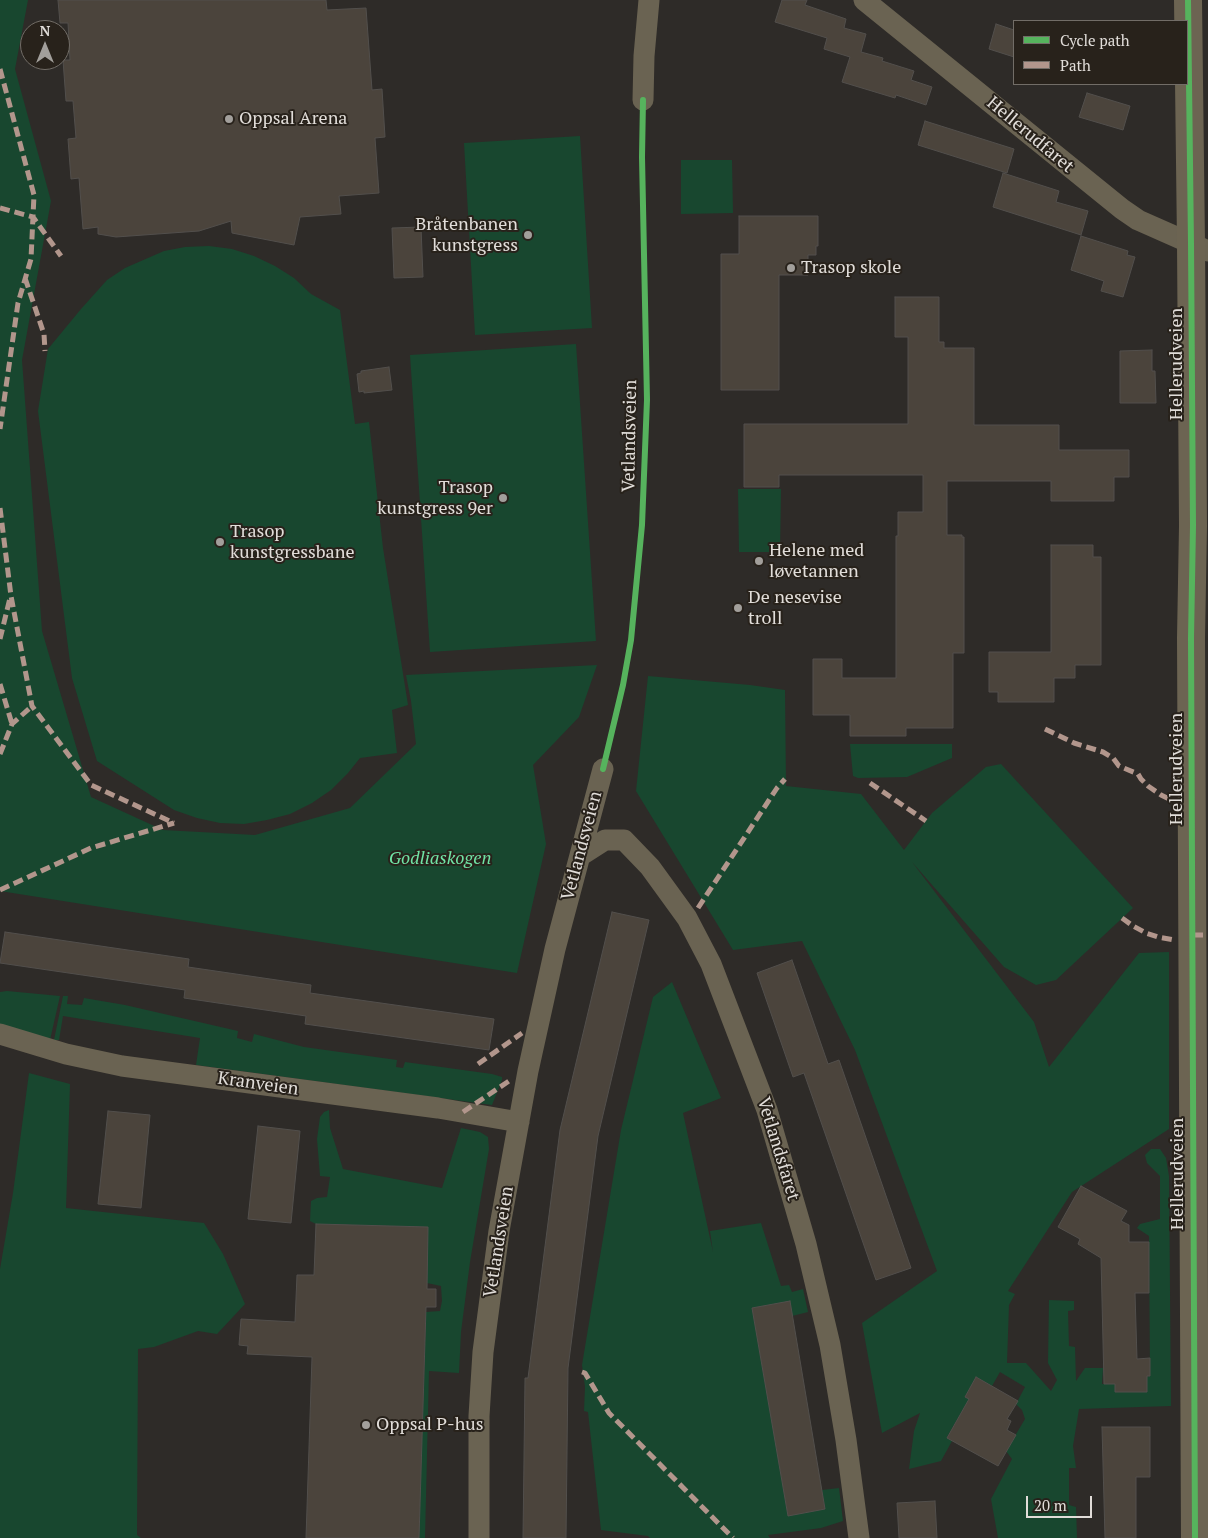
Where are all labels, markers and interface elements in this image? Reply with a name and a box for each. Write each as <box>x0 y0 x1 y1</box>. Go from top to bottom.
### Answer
north arrow <box>20 20 70 70</box>
legend <box>1013 20 1188 85</box>
text: N <box>40 21 50 40</box>
text: Cycle path <box>1060 30 1130 50</box>
text: Path <box>1060 55 1091 75</box>
street label: Hellerudfaret <box>982 92 1078 178</box>
place label: Oppsal Arena <box>239 108 347 130</box>
marker: Oppsal Arena <box>223 113 235 125</box>
place label: Bråtenbanen kunstgress <box>415 214 518 256</box>
marker: Bråtenbanen kunstgress <box>522 229 534 241</box>
place label: Trasop skole <box>801 257 901 279</box>
marker: Trasop skole <box>785 262 797 274</box>
street label: Hellerudveien <box>1166 308 1188 420</box>
street label: Vetlandsveien <box>618 380 642 492</box>
place label: Trasop kunstgress 9er <box>377 477 493 520</box>
marker: Trasop kunstgress 9er <box>497 492 509 504</box>
place label: Trasop kunstgressbane <box>230 521 354 564</box>
marker: Trasop kunstgressbane <box>214 536 226 548</box>
place label: Helene med løvetannen <box>769 540 864 582</box>
marker: Helene med løvetannen <box>753 555 765 567</box>
place label: De nesevise troll <box>748 587 842 630</box>
marker: De nesevise troll <box>732 602 744 614</box>
street label: Hellerudveien <box>1166 713 1188 825</box>
street label: Vetlandsveien <box>557 789 607 903</box>
park label: Godliaskogen <box>389 848 491 870</box>
street label: Kranveien <box>216 1068 300 1100</box>
street label: Vetlandsfaret <box>752 1095 804 1203</box>
street label: Hellerudveien <box>1167 1118 1189 1230</box>
street label: Vetlandsveien <box>480 1185 518 1299</box>
place label: Oppsal P-hus <box>376 1414 483 1436</box>
marker: Oppsal P-hus <box>360 1419 372 1431</box>
scale bar <box>1028 1486 1094 1518</box>
text: 20 m <box>1034 1495 1067 1515</box>

